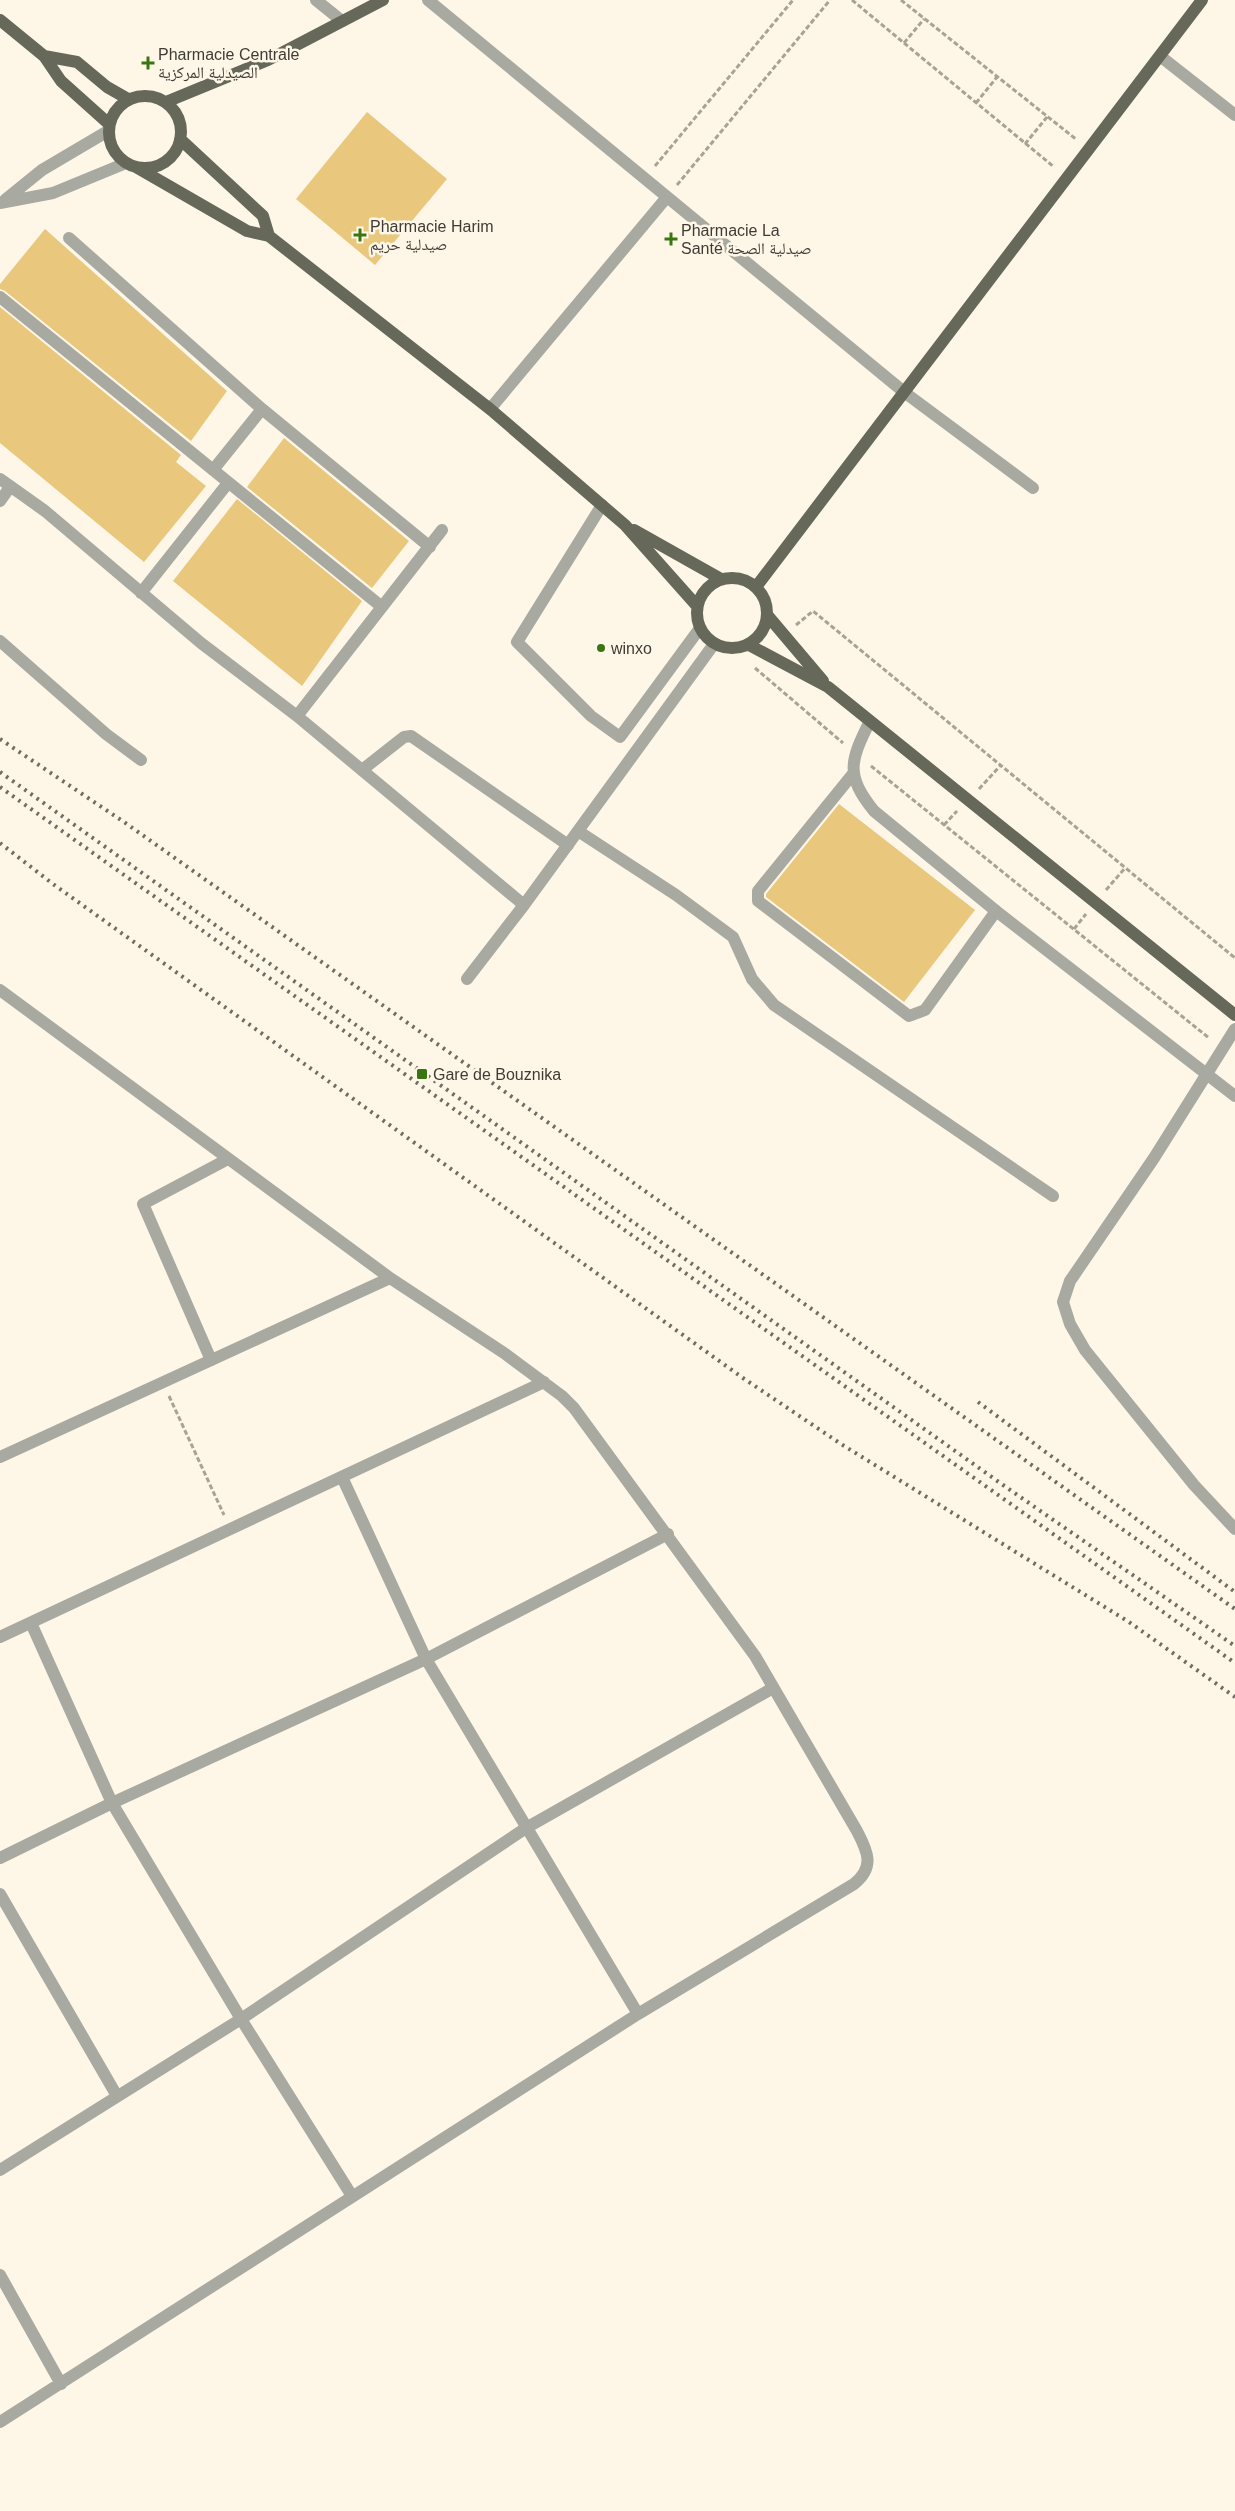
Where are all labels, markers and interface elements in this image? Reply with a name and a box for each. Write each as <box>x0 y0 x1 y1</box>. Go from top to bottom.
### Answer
place label: Pharmacie Centrale الصيدلية المركزية <box>158 46 300 82</box>
marker: Pharmacie Centrale الصيدلية المركزية <box>142 57 154 69</box>
place label: Pharmacie Harim صيدلية حريم <box>370 218 494 255</box>
place label: Pharmacie La Santé صيدلية الصحة <box>681 222 812 257</box>
marker: Pharmacie Harim صيدلية حريم <box>354 229 366 241</box>
marker: Pharmacie La Santé صيدلية الصحة <box>665 233 677 245</box>
place label: winxo <box>610 640 652 657</box>
marker: winxo <box>595 642 607 654</box>
place label: Gare de Bouznika <box>433 1066 561 1083</box>
marker: Gare de Bouznika <box>415 1067 429 1081</box>

